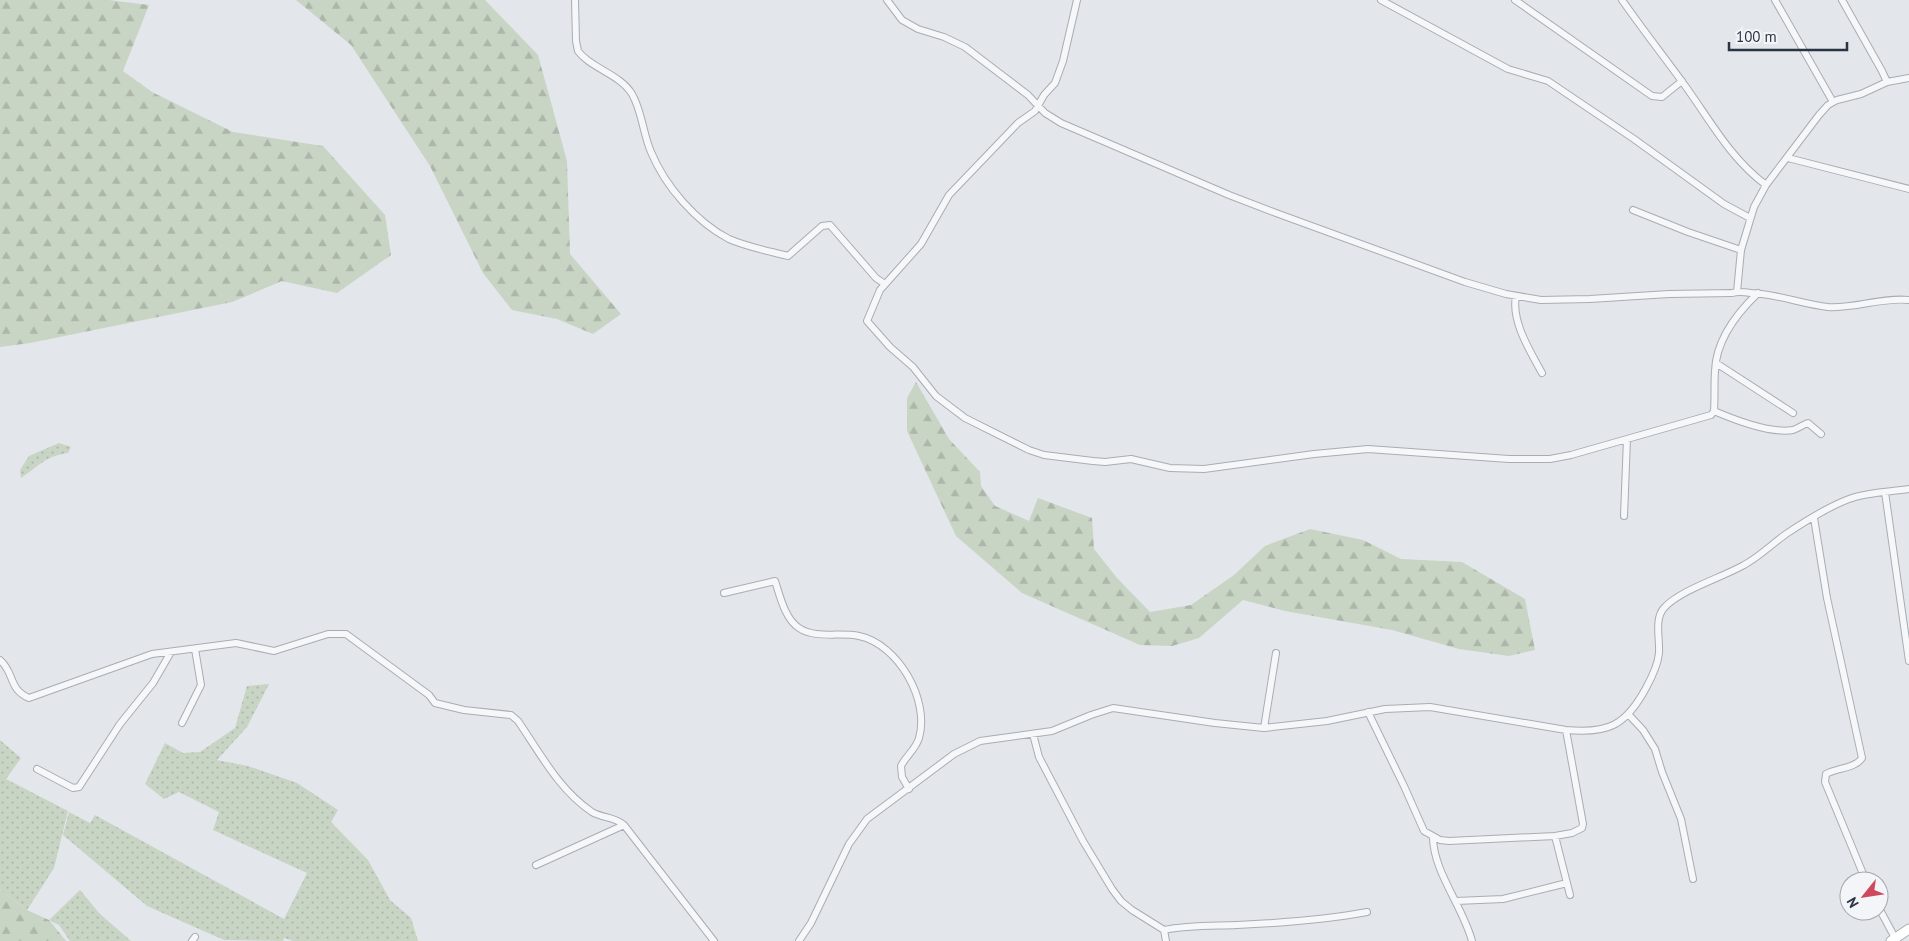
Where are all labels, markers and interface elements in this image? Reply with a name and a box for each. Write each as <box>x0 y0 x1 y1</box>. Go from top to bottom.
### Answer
scale bar <box>1729 20 1846 52</box>
text: 100 m <box>1736 27 1777 46</box>
north arrow <box>1839 871 1889 921</box>
text: N <box>1843 894 1863 911</box>

